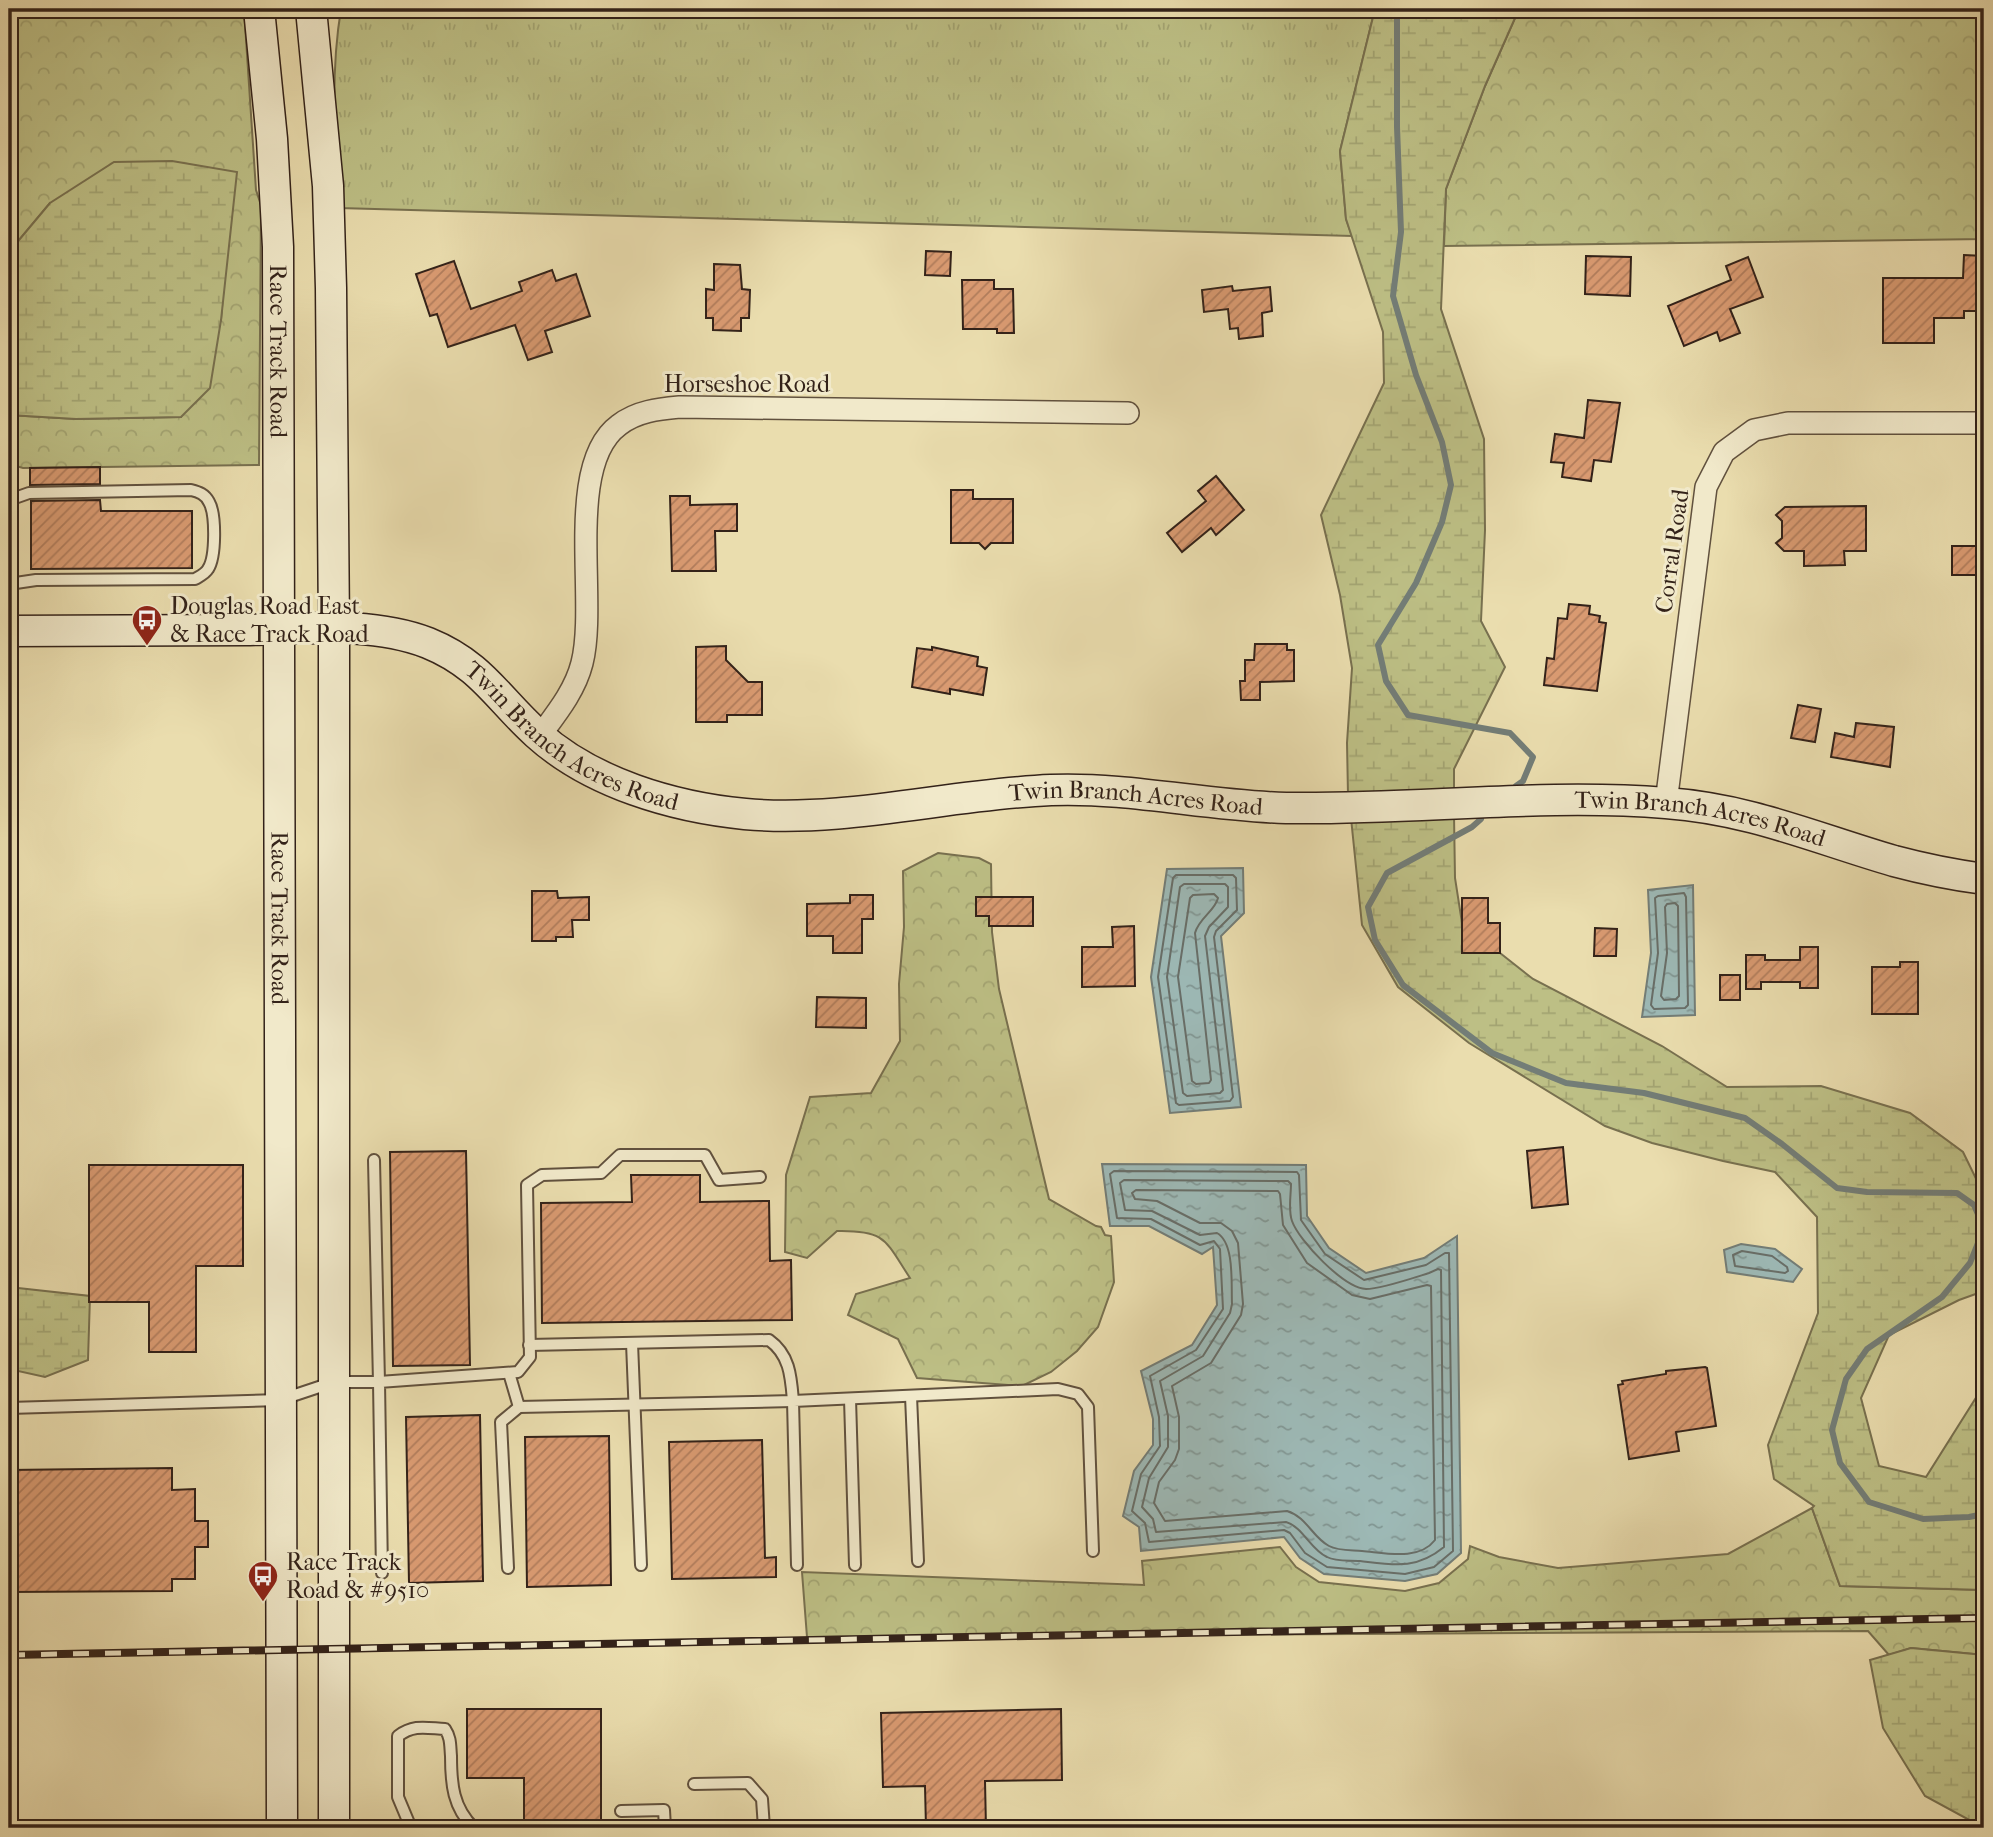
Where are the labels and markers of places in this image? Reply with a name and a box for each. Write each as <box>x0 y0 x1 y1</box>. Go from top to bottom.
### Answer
place label: Douglas Road East & Race Track Road <box>170 592 370 648</box>
bus stop icon: Douglas Road East & Race Track Road <box>130 603 164 647</box>
place label: Race Track Road & #9510 <box>286 1548 429 1604</box>
bus stop icon: Race Track Road & #9510 <box>246 1559 280 1603</box>

